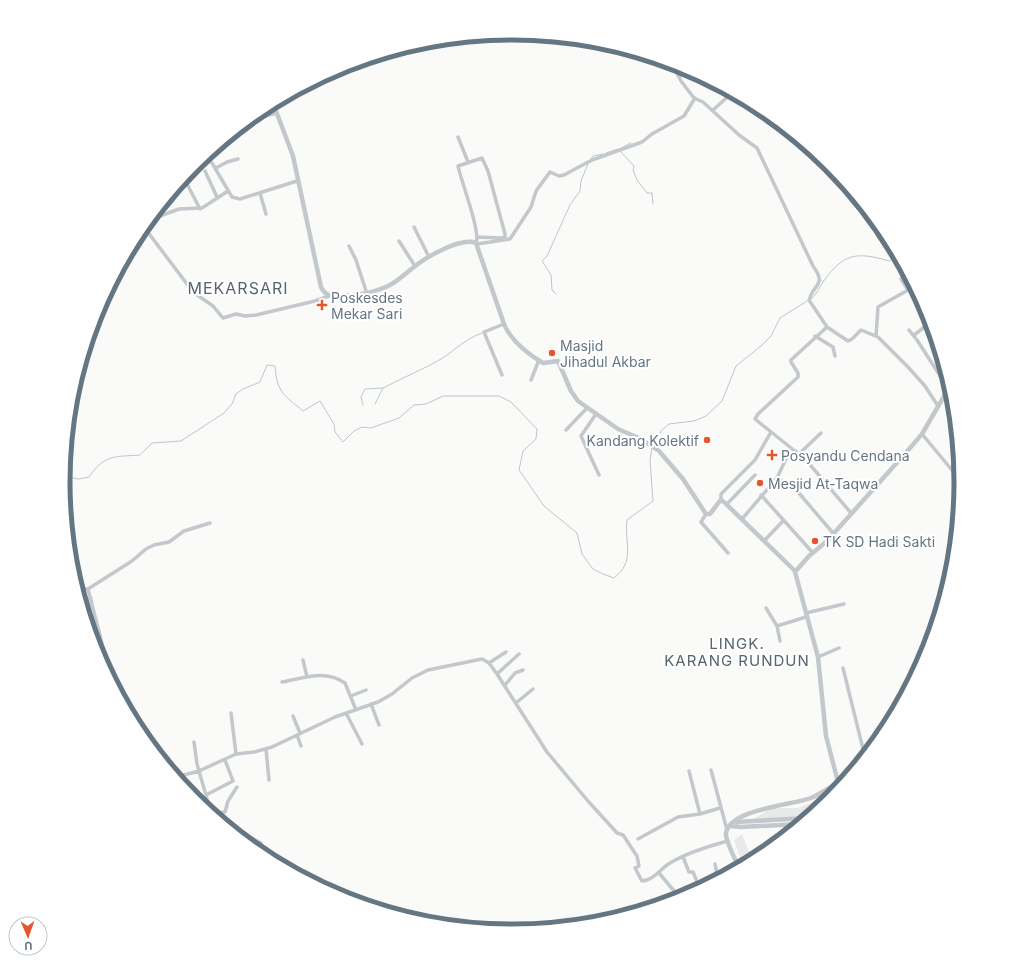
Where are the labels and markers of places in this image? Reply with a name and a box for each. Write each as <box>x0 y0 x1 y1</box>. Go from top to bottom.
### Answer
place label: Poskesdes Mekar Sari <box>331 289 403 322</box>
marker: Poskesdes Mekar Sari <box>316 299 328 311</box>
place label: Masjid Jihadul Akbar <box>560 337 651 370</box>
marker: Masjid Jihadul Akbar <box>547 348 557 358</box>
place label: Kandang Kolektif <box>587 432 699 449</box>
marker: Kandang Kolektif <box>702 435 712 445</box>
place label: Posyandu Cendana <box>781 447 910 464</box>
marker: Posyandu Cendana <box>766 449 778 461</box>
place label: Mesjid At-Taqwa <box>768 475 878 492</box>
marker: Mesjid At-Taqwa <box>755 478 765 488</box>
place label: TK SD Hadi Sakti <box>823 533 935 550</box>
marker: TK SD Hadi Sakti <box>810 536 820 546</box>

